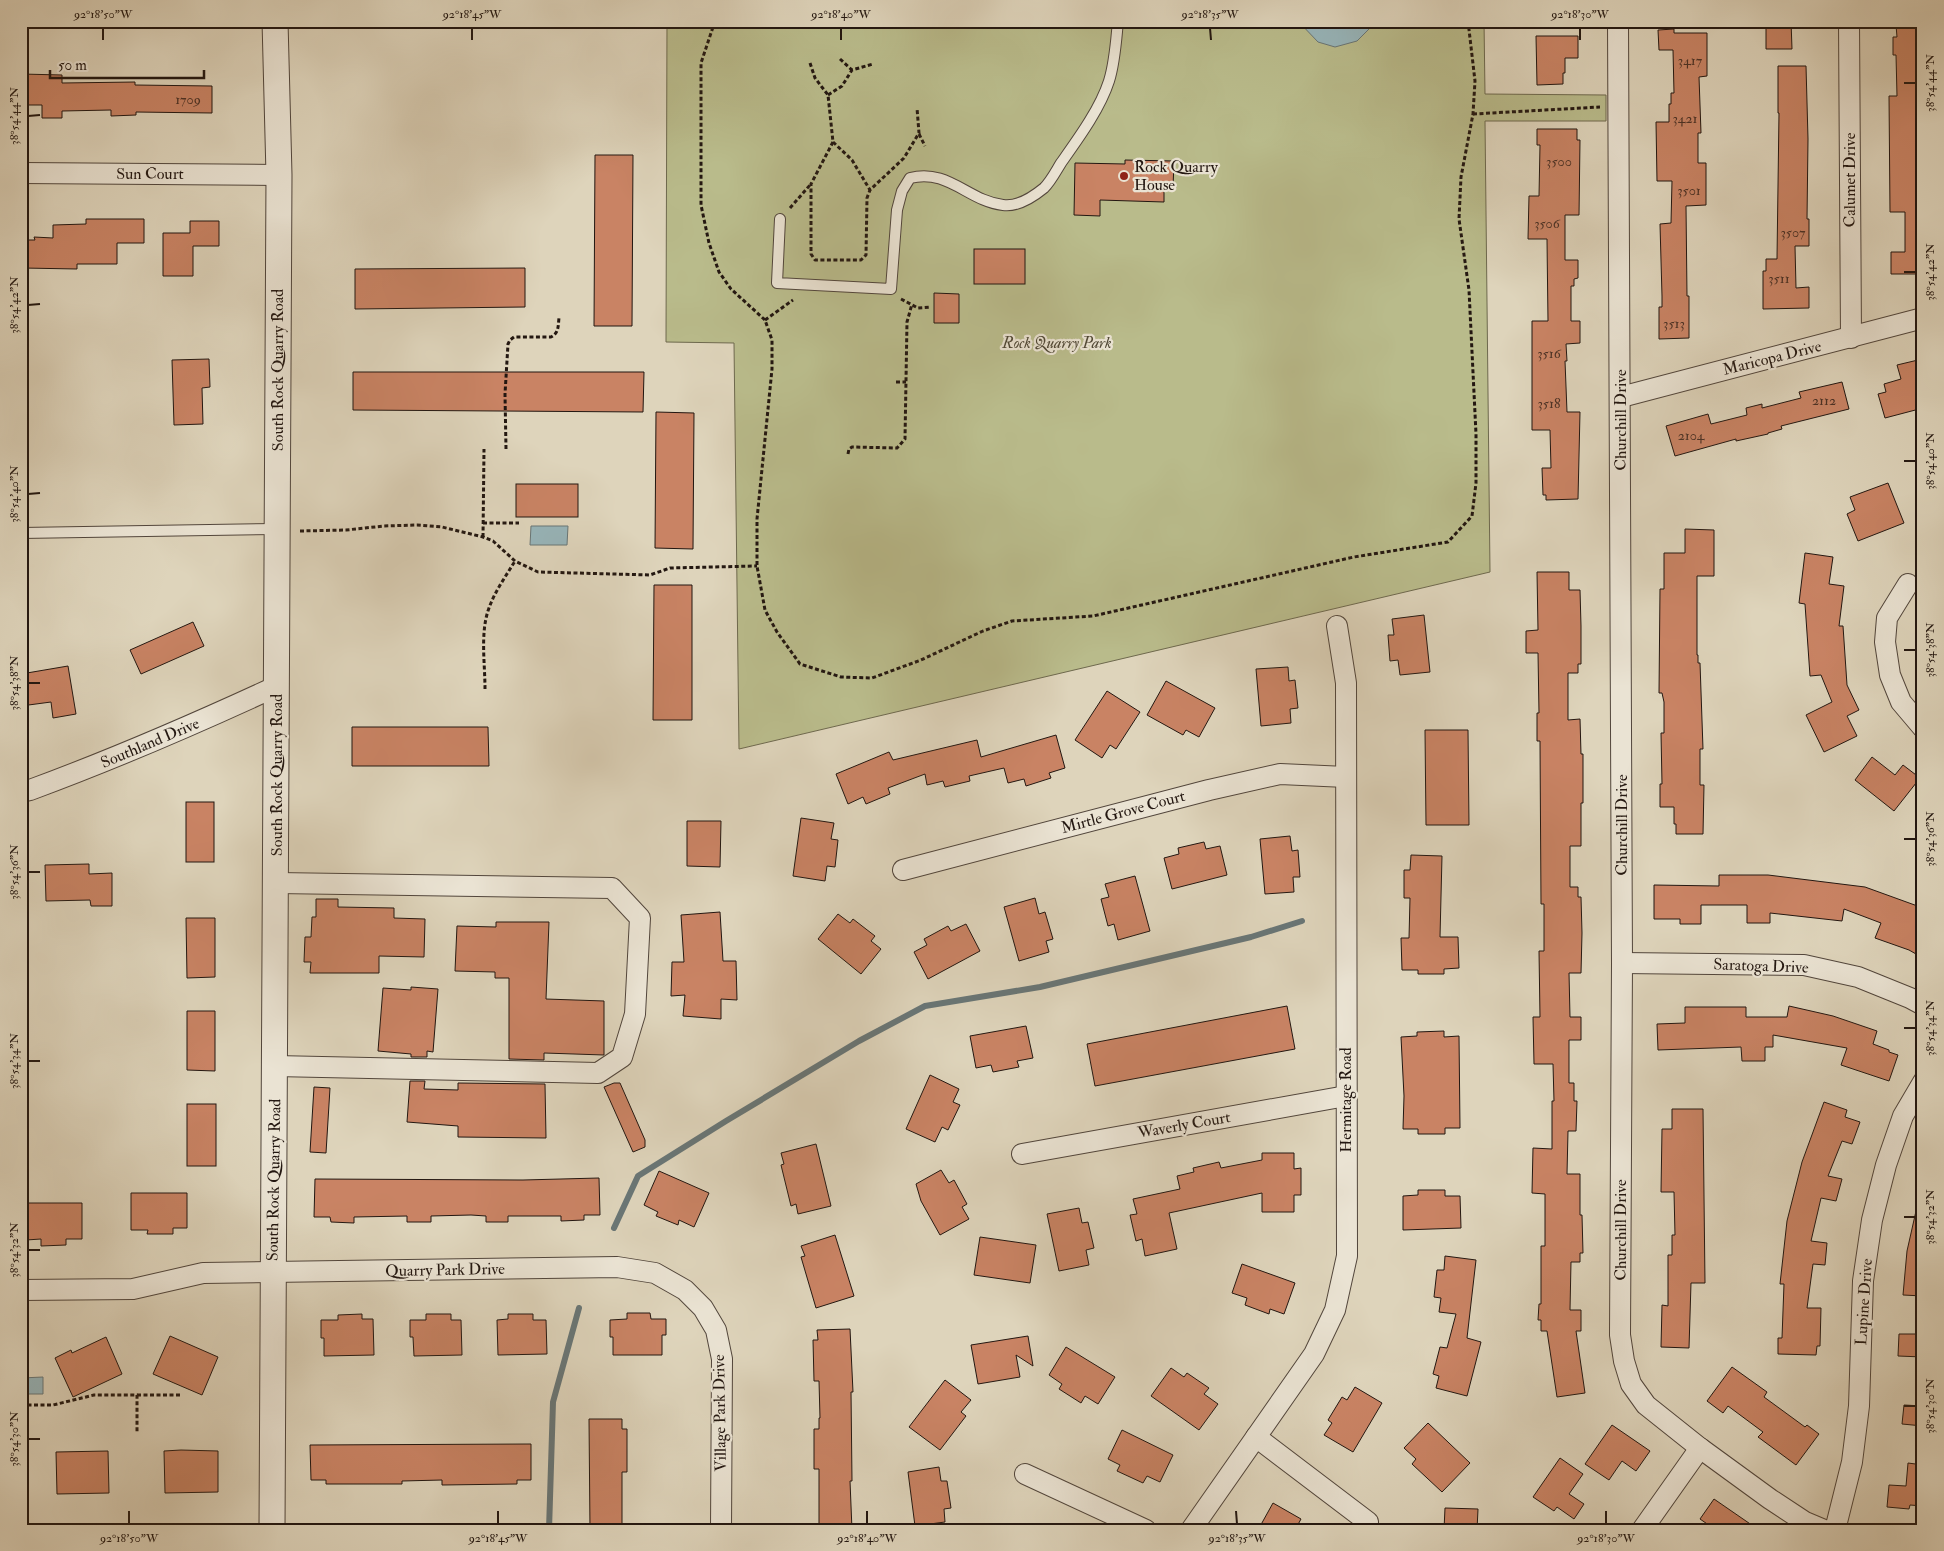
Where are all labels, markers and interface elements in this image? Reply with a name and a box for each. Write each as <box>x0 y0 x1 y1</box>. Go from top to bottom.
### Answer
text: 92°18'50"W <box>73 7 133 22</box>
text: 92°18'45"W <box>442 7 502 22</box>
text: 92°18'40"W <box>810 7 872 22</box>
text: 92°18'35"W <box>1181 7 1239 22</box>
text: 92°18'30"W <box>1550 7 1610 22</box>
scale bar <box>50 48 204 80</box>
house number: 3417 <box>1678 52 1703 69</box>
text: 38°54'44"N <box>1923 54 1938 112</box>
text: 50 m <box>58 56 87 75</box>
text: 38°54'44"N <box>7 87 22 145</box>
house number: 1709 <box>175 91 201 108</box>
house number: 3421 <box>1673 110 1697 127</box>
street label: Calumet Drive <box>1840 132 1860 227</box>
house number: 3500 <box>1546 153 1572 170</box>
place label: Rock Quarry House <box>1134 157 1219 195</box>
street label: Sun Court <box>116 164 184 184</box>
marker: Rock Quarry House <box>1118 170 1130 182</box>
house number: 3501 <box>1677 182 1701 199</box>
house number: 3506 <box>1534 215 1561 232</box>
house number: 3507 <box>1780 224 1806 241</box>
text: 38°54'42"N <box>1923 243 1938 301</box>
house number: 3511 <box>1768 270 1790 287</box>
text: 38°54'42"N <box>7 276 22 334</box>
street label: South Rock Quarry Road <box>268 289 288 451</box>
house number: 3513 <box>1663 315 1685 332</box>
park label: Rock Quarry Park <box>1001 333 1112 353</box>
street label: Maricopa Drive <box>1721 336 1824 381</box>
house number: 3516 <box>1537 345 1562 362</box>
street label: Churchill Drive <box>1611 369 1631 471</box>
house number: 2112 <box>1812 392 1836 409</box>
house number: 3518 <box>1537 395 1561 412</box>
house number: 2104 <box>1678 427 1706 444</box>
text: 38°54'40"N <box>1923 432 1938 490</box>
text: 38°54'40"N <box>7 465 22 523</box>
text: 38°54'38"N <box>1923 622 1938 678</box>
text: 38°54'38"N <box>7 655 22 711</box>
street label: South Rock Quarry Road <box>267 694 287 856</box>
street label: Southland Drive <box>98 713 203 773</box>
street label: Churchill Drive <box>1612 774 1632 876</box>
street label: Mirtle Grove Court <box>1059 786 1187 838</box>
text: 38°54'36"N <box>1923 811 1938 867</box>
text: 38°54'36"N <box>7 844 22 900</box>
street label: Saratoga Drive <box>1713 954 1809 978</box>
text: 38°54'34"N <box>1923 1000 1938 1056</box>
text: 38°54'34"N <box>7 1033 22 1089</box>
street label: Hermitage Road <box>1336 1047 1356 1153</box>
street label: South Rock Quarry Road <box>263 1099 285 1261</box>
street label: Waverly Court <box>1135 1107 1232 1143</box>
street label: Churchill Drive <box>1611 1179 1631 1281</box>
text: 38°54'32"N <box>1923 1189 1938 1245</box>
text: 38°54'32"N <box>7 1222 22 1278</box>
street label: Lupine Drive <box>1851 1258 1878 1346</box>
street label: Quarry Park Drive <box>385 1259 505 1281</box>
street label: Village Park Drive <box>709 1354 731 1472</box>
text: 38°54'30"N <box>1923 1378 1938 1434</box>
text: 38°54'30"N <box>7 1411 22 1467</box>
text: 92°18'50"W <box>99 1531 159 1546</box>
text: 92°18'45"W <box>468 1531 528 1546</box>
text: 92°18'40"W <box>836 1531 898 1546</box>
text: 92°18'35"W <box>1208 1531 1266 1546</box>
text: 92°18'30"W <box>1576 1531 1636 1546</box>

